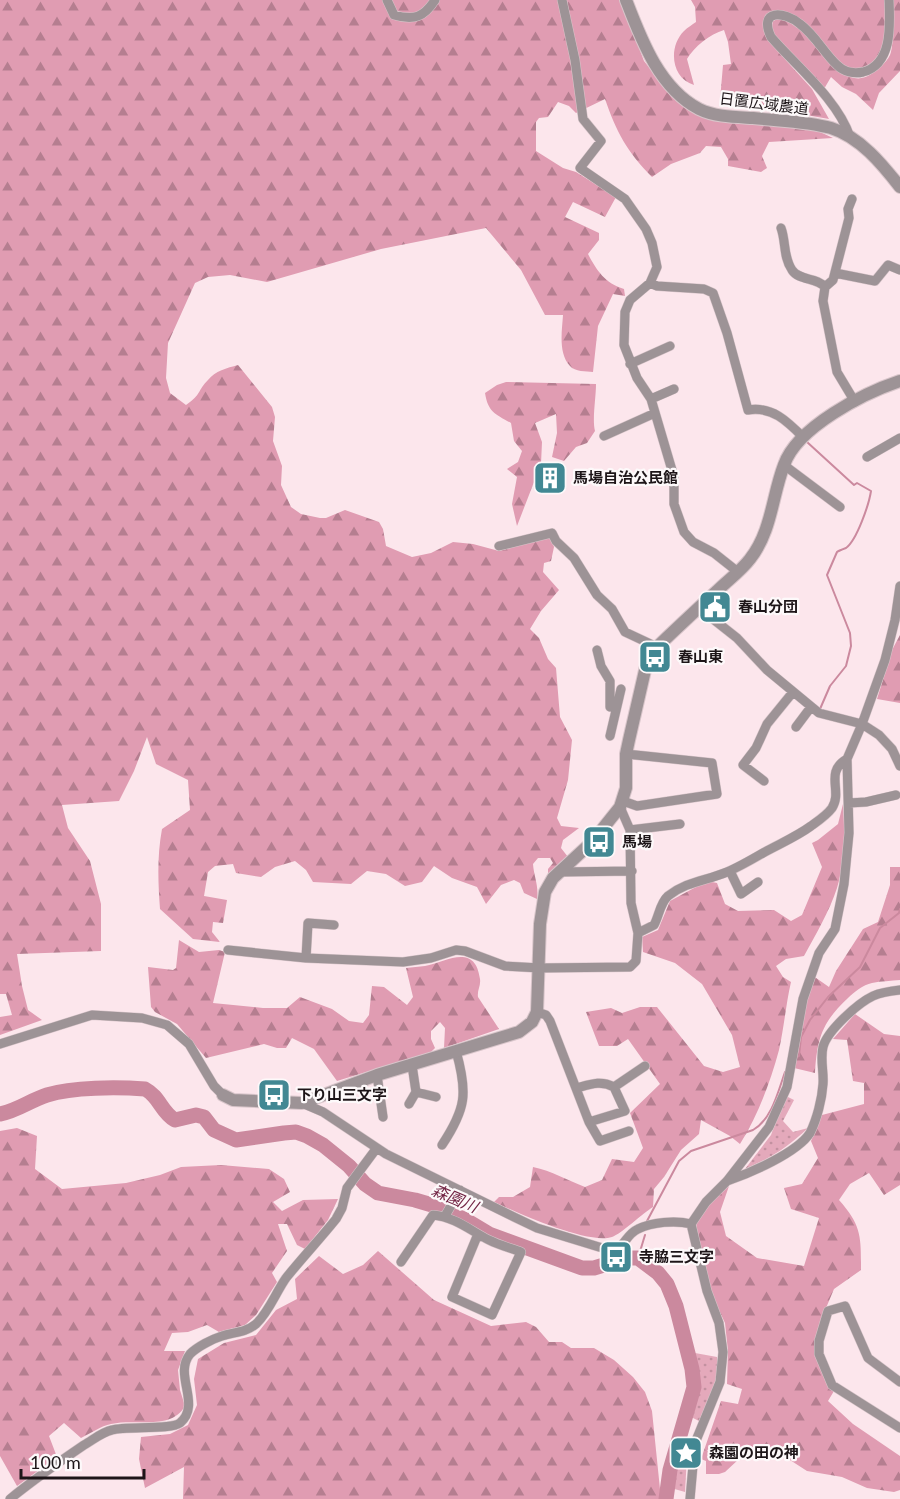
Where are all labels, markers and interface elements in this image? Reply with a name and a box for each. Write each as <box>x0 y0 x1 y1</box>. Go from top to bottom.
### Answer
street label: 日置広域農道 <box>718 89 810 117</box>
building icon: 馬場自治公民館 <box>532 460 568 496</box>
place label: 馬場自治公民館 <box>573 468 678 486</box>
public building icon: 春山分団 <box>697 589 733 625</box>
place label: 春山分団 <box>738 597 798 615</box>
bus stop icon: 春山東 <box>637 639 673 675</box>
place label: 春山東 <box>678 647 723 665</box>
bus stop icon: 馬場 <box>581 824 617 860</box>
place label: 馬場 <box>622 832 652 850</box>
bus stop icon: 下り山三文字 <box>256 1077 292 1113</box>
place label: 下り山三文字 <box>297 1085 387 1103</box>
water label: 森園川 <box>429 1179 483 1216</box>
bus stop icon: 寺脇三文字 <box>598 1239 634 1275</box>
place label: 寺脇三文字 <box>639 1247 714 1265</box>
place icon: 森園の田の神 <box>668 1435 704 1471</box>
scale bar <box>21 1442 144 1480</box>
place label: 森園の田の神 <box>709 1443 799 1461</box>
text: 100 m <box>30 1451 81 1473</box>

